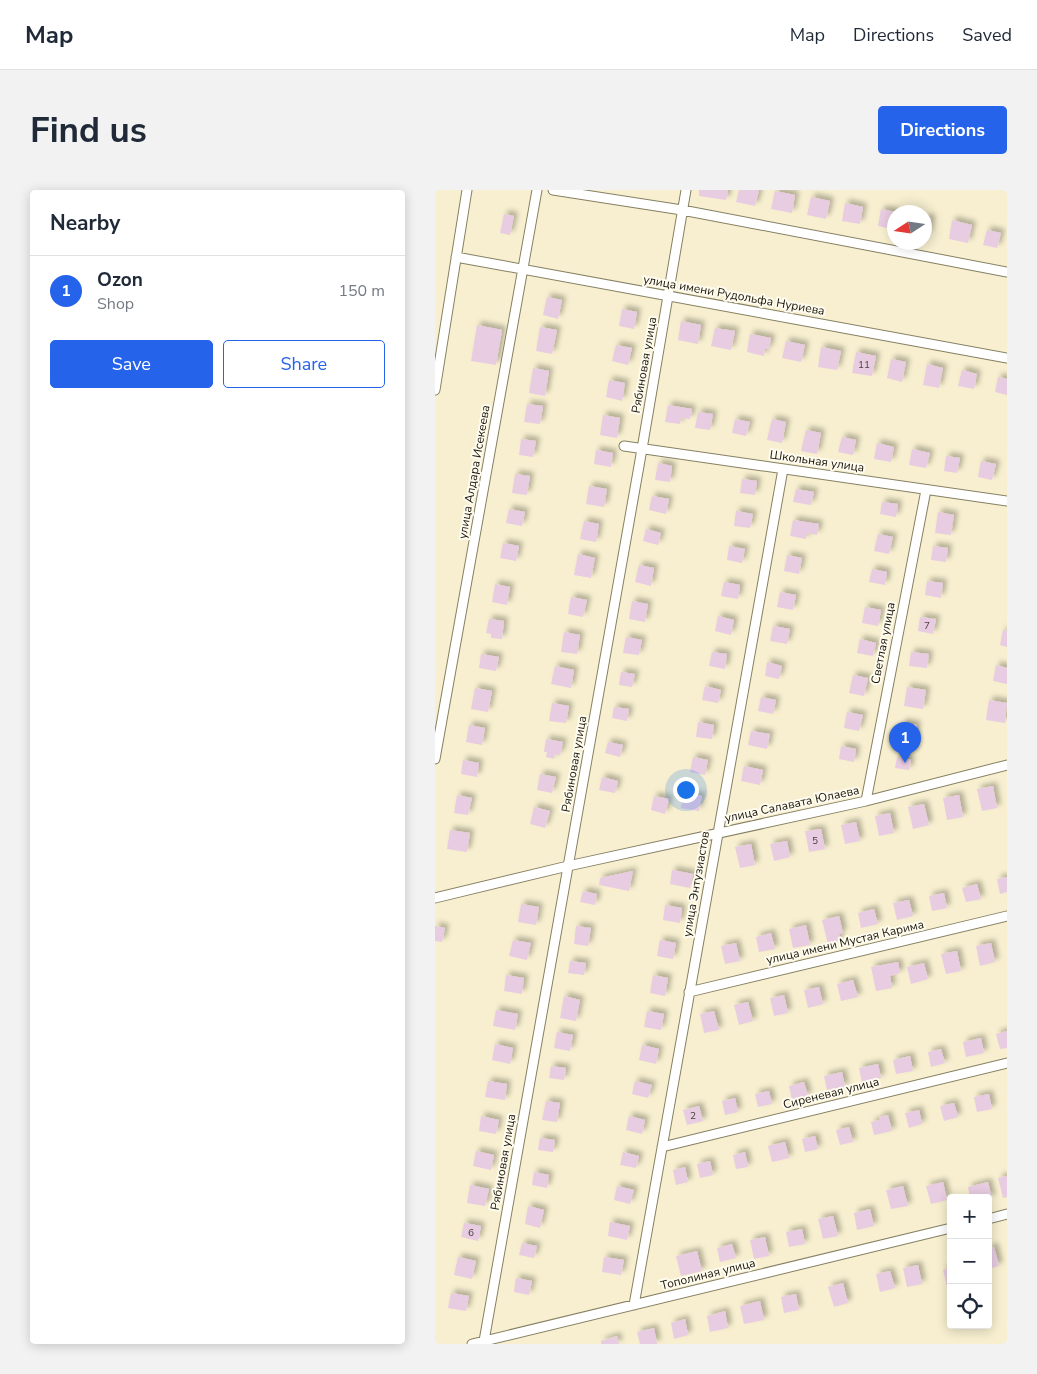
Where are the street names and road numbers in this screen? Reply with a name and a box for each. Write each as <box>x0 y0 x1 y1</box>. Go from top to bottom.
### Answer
street label: улица имени Рудольфа Нуриева <box>642 271 826 319</box>
street label: Рябиновая улица <box>628 315 660 415</box>
street label: улица Алдара Исекеева <box>454 404 494 540</box>
street label: Школьная улица <box>769 446 865 476</box>
street label: Светлая улица <box>867 601 899 685</box>
street label: Рябиновая улица <box>558 714 590 814</box>
street label: улица Салавата Юлаева <box>723 782 861 826</box>
street label: улица Энтузиастов <box>679 829 713 938</box>
street label: улица имени Мустая Карима <box>765 916 925 968</box>
street label: Сиреневая улица <box>781 1073 881 1113</box>
street label: Рябиновая улица <box>487 1112 519 1212</box>
street label: Тополиная улица <box>659 1254 757 1294</box>

